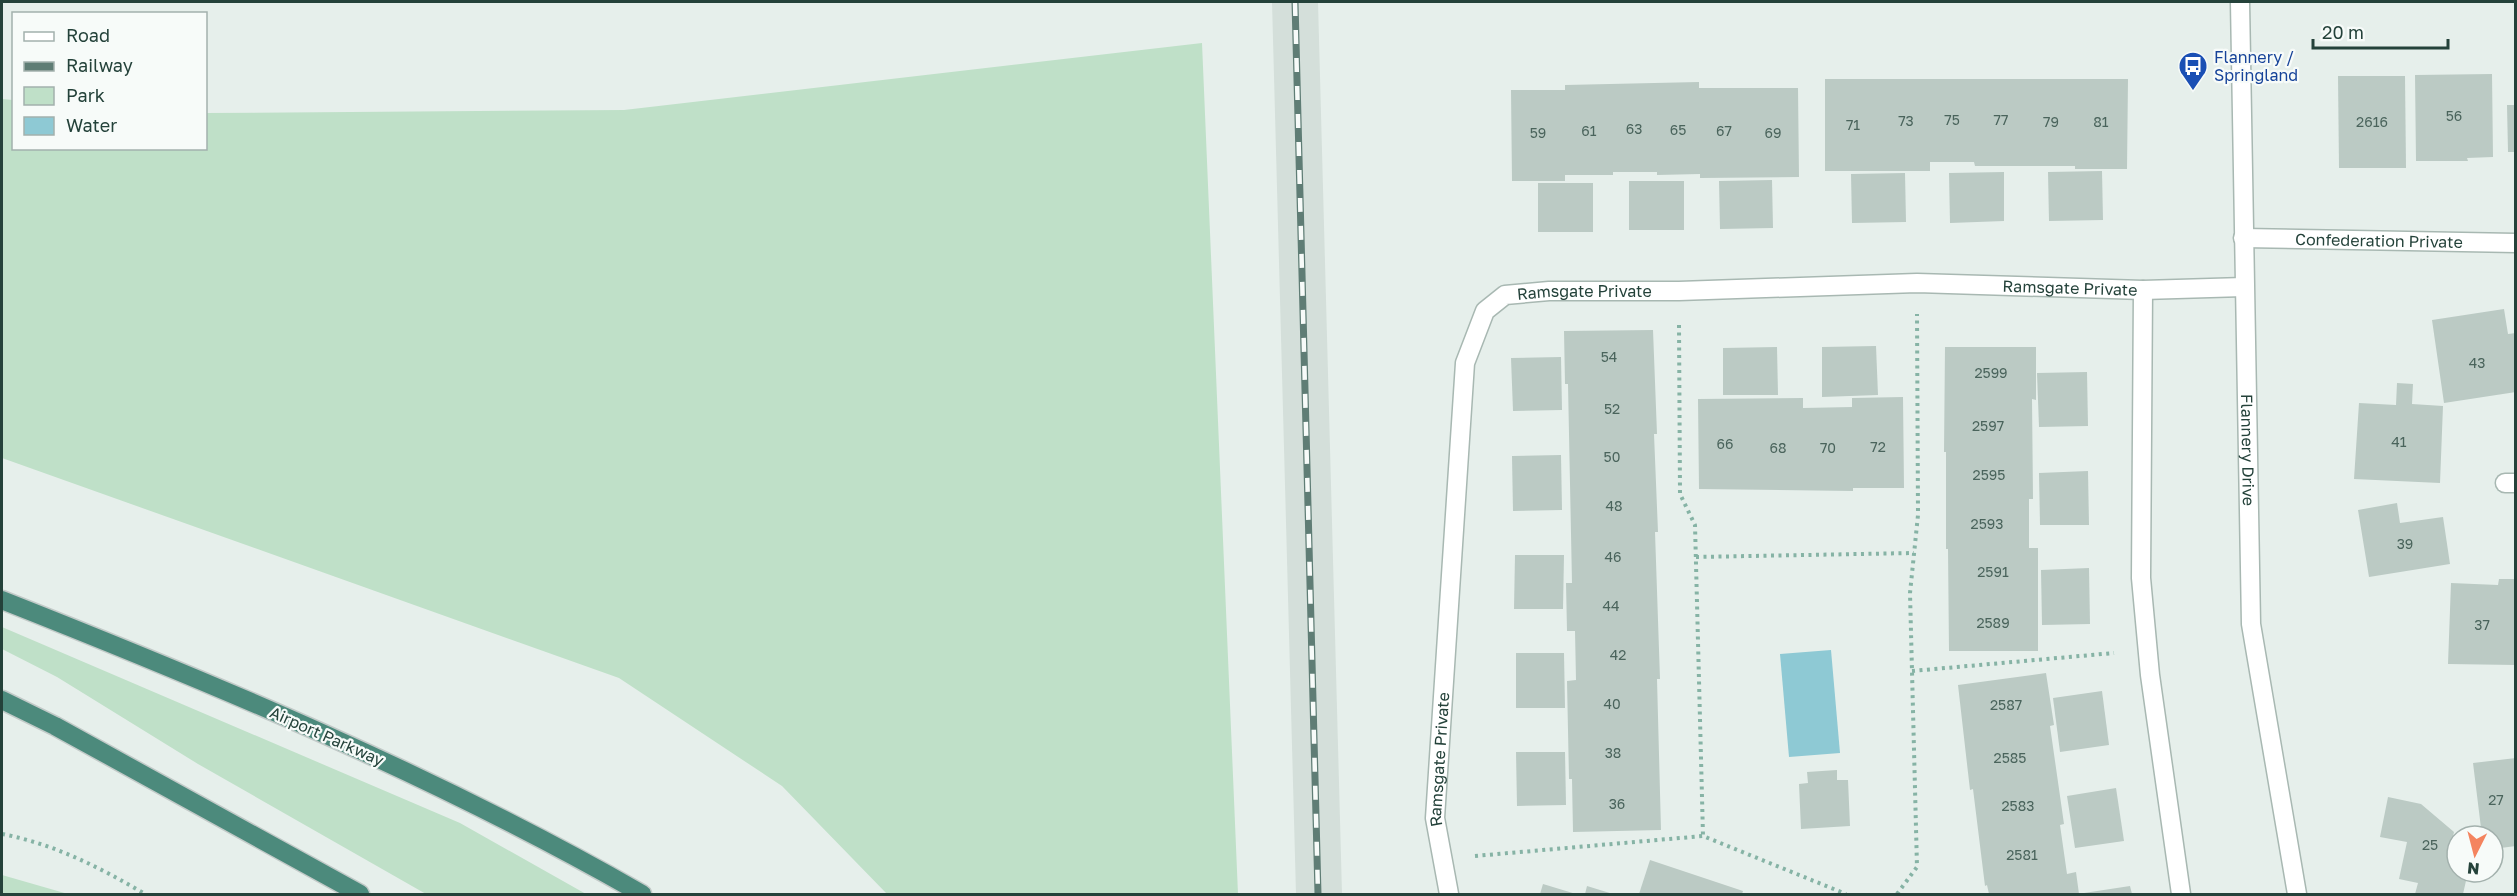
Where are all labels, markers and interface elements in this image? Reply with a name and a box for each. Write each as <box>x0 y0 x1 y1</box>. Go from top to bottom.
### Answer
legend <box>12 12 207 150</box>
scale bar <box>2313 12 2448 50</box>
text: 20 m <box>2322 21 2364 43</box>
text: Road <box>66 24 110 46</box>
place label: Flannery / Springland <box>2214 47 2298 85</box>
bus stop icon: Flannery / Springland <box>2177 50 2209 92</box>
text: Railway <box>66 54 133 76</box>
text: Park <box>66 84 105 106</box>
house number: 56 <box>2446 107 2462 124</box>
house number: 75 <box>1944 111 1960 128</box>
house number: 77 <box>1994 111 2008 128</box>
house number: 73 <box>1898 112 1914 129</box>
house number: 79 <box>2043 113 2059 130</box>
house number: 81 <box>2093 113 2109 130</box>
house number: 2616 <box>2356 113 2388 130</box>
text: Water <box>66 114 117 136</box>
house number: 71 <box>1846 116 1860 133</box>
house number: 63 <box>1626 120 1642 137</box>
house number: 65 <box>1670 121 1686 138</box>
house number: 61 <box>1581 122 1597 139</box>
house number: 67 <box>1716 122 1732 139</box>
house number: 59 <box>1530 124 1546 141</box>
house number: 69 <box>1765 124 1781 141</box>
street label: Confederation Private <box>2295 229 2463 252</box>
street label: Ramsgate Private <box>2002 276 2138 300</box>
street label: Ramsgate Private <box>1516 281 1652 304</box>
house number: 54 <box>1601 348 1617 365</box>
house number: 43 <box>2469 354 2485 371</box>
house number: 2599 <box>1974 364 2008 381</box>
street label: Flannery Drive <box>2237 394 2259 506</box>
house number: 52 <box>1604 400 1620 417</box>
house number: 2597 <box>1972 417 2004 434</box>
house number: 41 <box>2391 433 2407 450</box>
house number: 66 <box>1717 435 1733 452</box>
house number: 72 <box>1870 438 1886 455</box>
house number: 68 <box>1769 439 1787 456</box>
house number: 70 <box>1820 439 1836 456</box>
house number: 50 <box>1604 448 1620 465</box>
house number: 2595 <box>1973 466 2005 483</box>
house number: 48 <box>1605 497 1623 514</box>
house number: 2593 <box>1971 515 2003 532</box>
house number: 39 <box>2397 535 2413 552</box>
house number: 46 <box>1604 548 1622 565</box>
house number: 2591 <box>1977 563 2009 580</box>
house number: 44 <box>1602 597 1620 614</box>
house number: 2589 <box>1976 614 2010 631</box>
house number: 37 <box>2474 616 2490 633</box>
house number: 42 <box>1610 646 1626 663</box>
street label: Ramsgate Private <box>1425 691 1453 828</box>
house number: 40 <box>1603 695 1621 712</box>
house number: 2587 <box>1990 696 2022 713</box>
street label: Airport Parkway <box>267 702 387 770</box>
house number: 38 <box>1605 744 1621 761</box>
house number: 2585 <box>1994 749 2026 766</box>
house number: 27 <box>2488 791 2504 808</box>
house number: 36 <box>1609 795 1625 812</box>
house number: 2583 <box>2002 797 2034 814</box>
north arrow <box>2445 824 2505 884</box>
house number: 25 <box>2422 836 2438 853</box>
house number: 2581 <box>2006 846 2038 863</box>
text: N <box>2466 858 2481 879</box>

